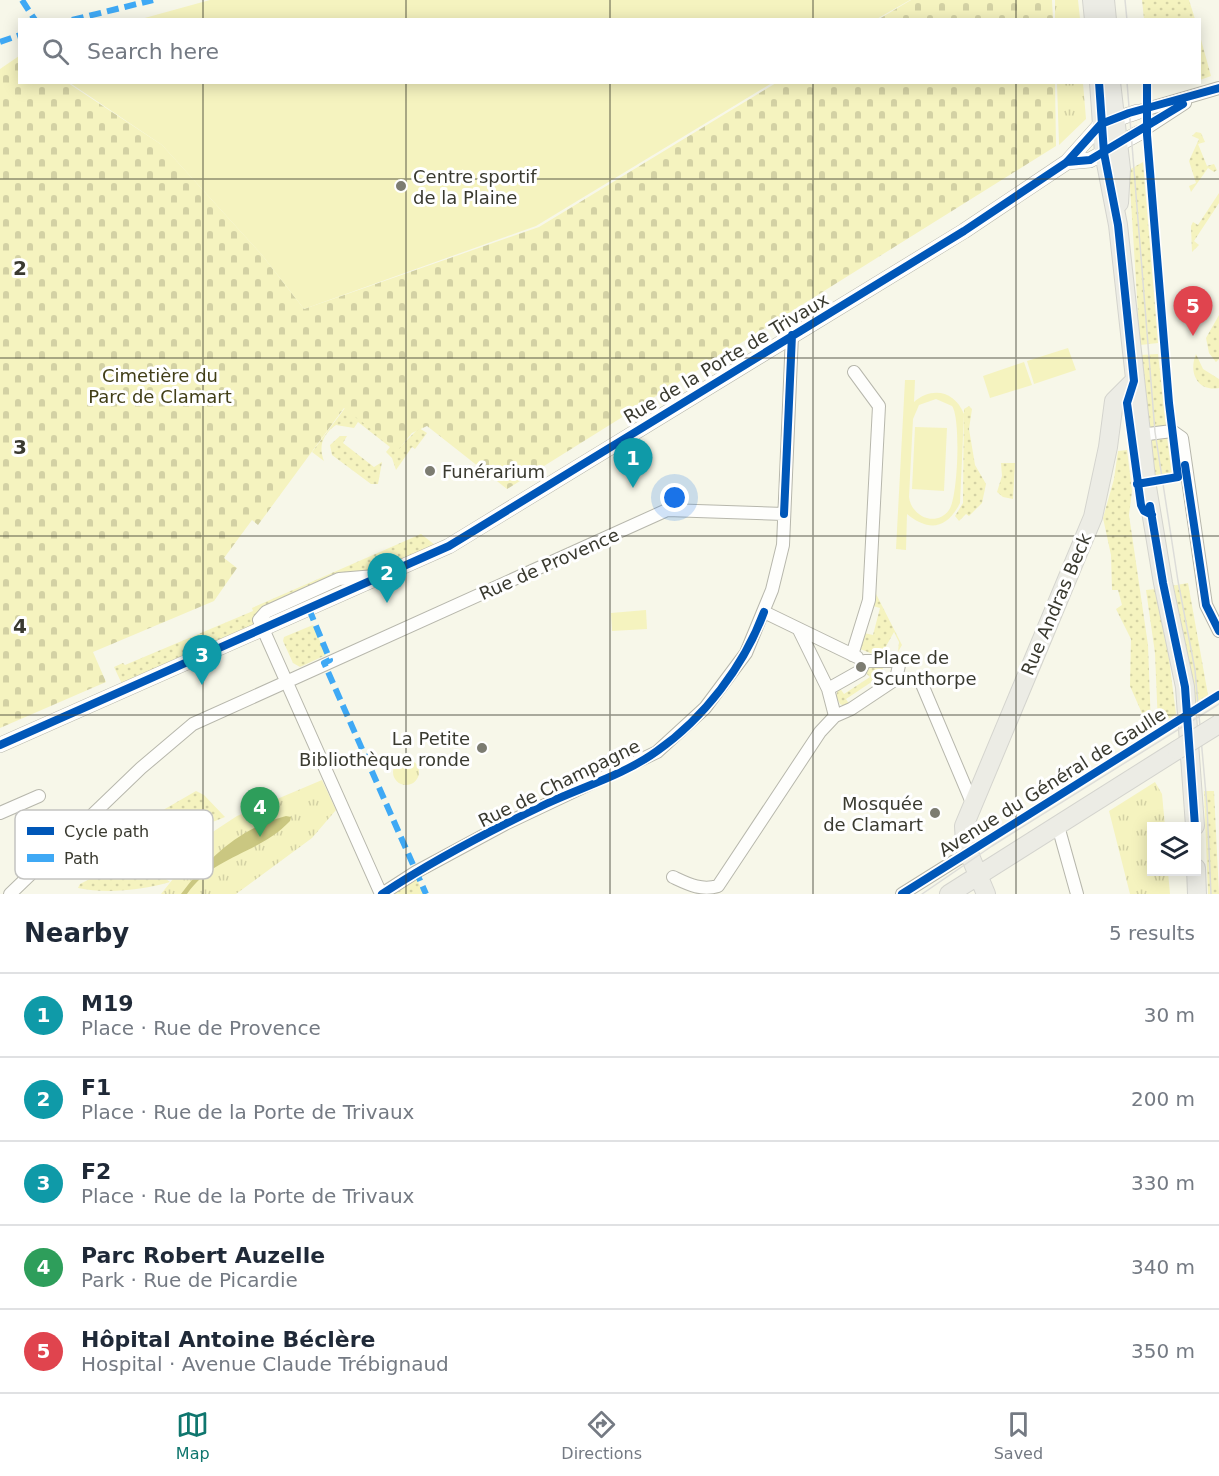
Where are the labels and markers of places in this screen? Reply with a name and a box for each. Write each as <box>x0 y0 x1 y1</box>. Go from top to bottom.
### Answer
place label: Centre sportif de la Plaine <box>413 166 537 208</box>
marker: Centre sportif de la Plaine <box>394 179 408 193</box>
pin: 5 <box>1174 286 1212 336</box>
pin: 1 <box>614 438 652 488</box>
place label: Funérarium <box>442 461 545 482</box>
marker: Funérarium <box>423 464 437 478</box>
pin: 2 <box>368 554 406 603</box>
pin: 3 <box>182 636 222 685</box>
place label: Place de Scunthorpe <box>873 647 977 689</box>
marker: Place de Scunthorpe <box>854 660 868 674</box>
place label: La Petite Bibliothèque ronde <box>299 728 470 770</box>
marker: La Petite Bibliothèque ronde <box>475 741 489 755</box>
pin: 4 <box>240 788 280 837</box>
place label: Mosquée de Clamart <box>823 793 923 835</box>
marker: Mosquée de Clamart <box>928 806 942 820</box>

